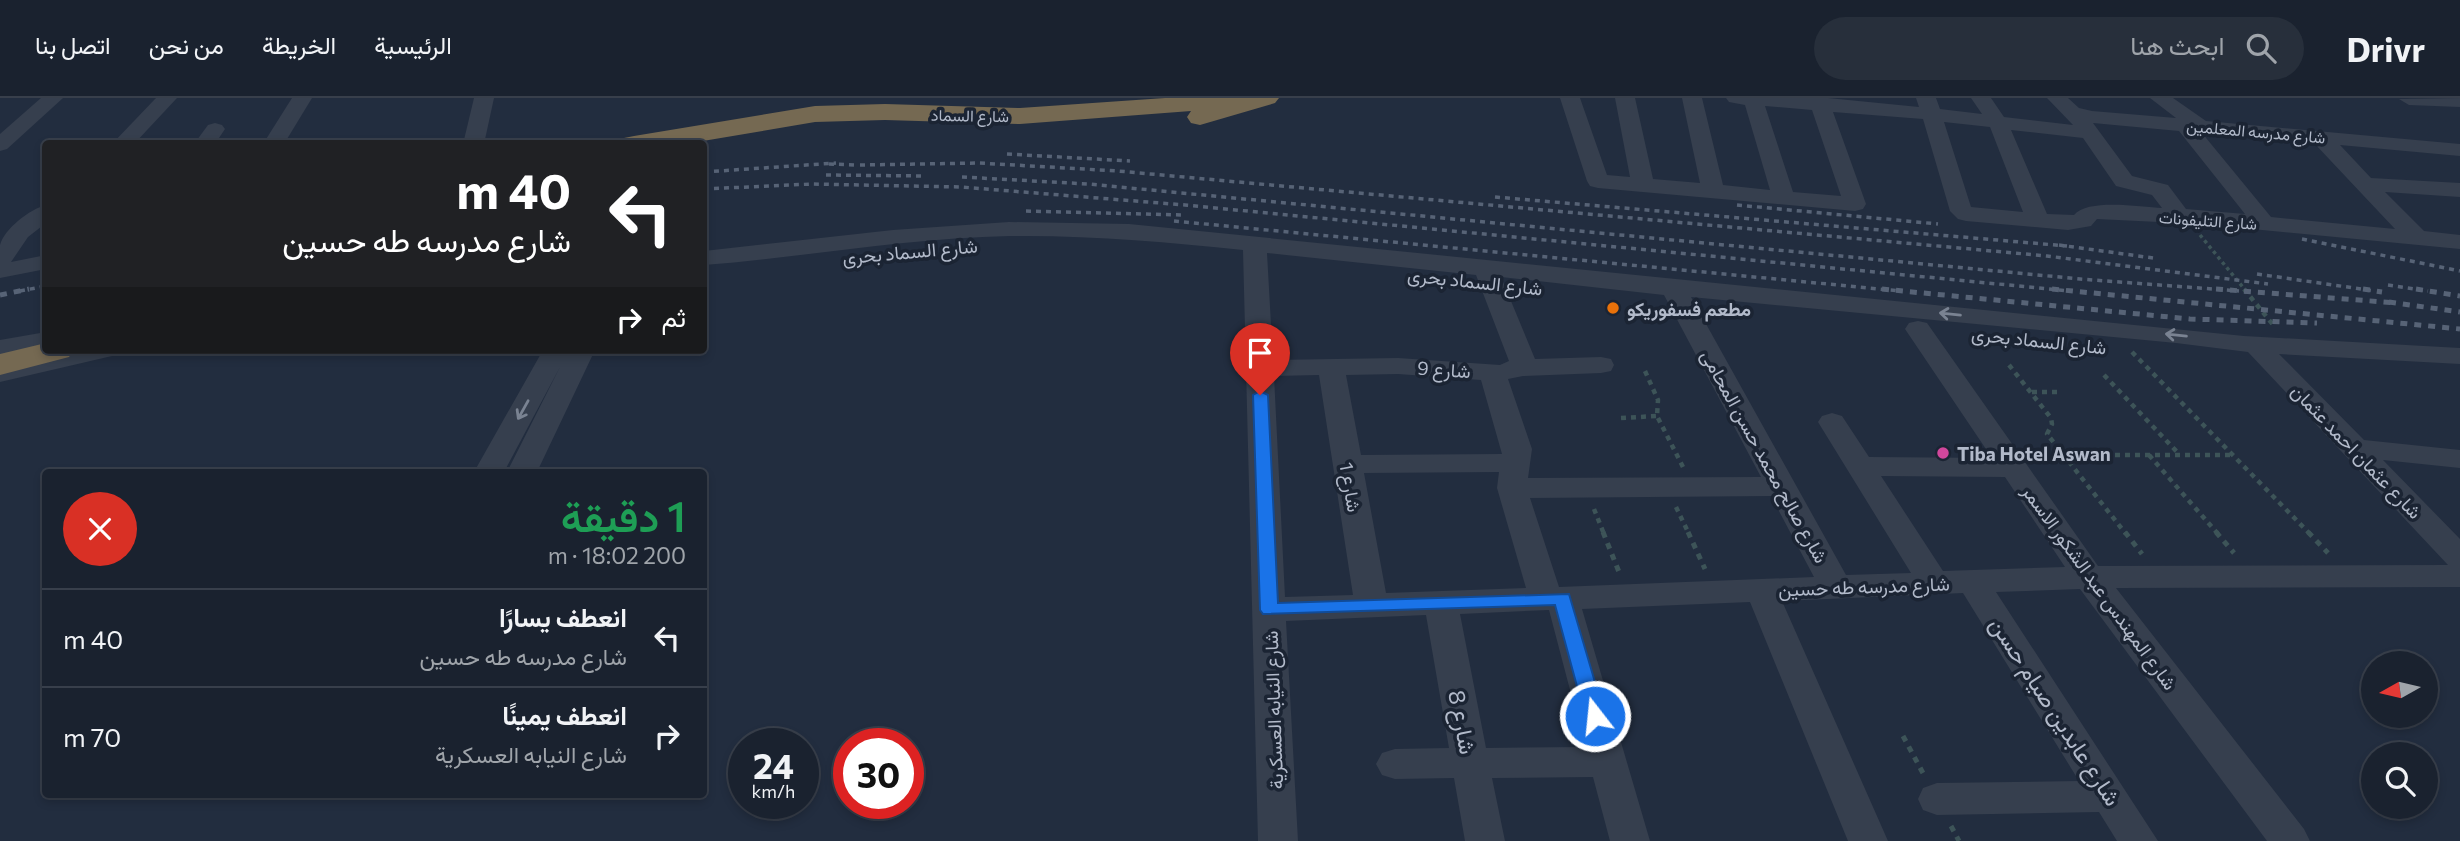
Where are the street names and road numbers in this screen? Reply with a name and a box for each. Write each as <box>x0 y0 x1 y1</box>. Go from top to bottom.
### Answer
street label: شارع السماد <box>931 105 1009 128</box>
street label: شارع مدرسه المعلمين <box>2186 115 2326 150</box>
street label: شارع التليفونات <box>2158 207 2258 236</box>
street label: شارع السماد بحرى <box>841 234 979 270</box>
street label: شارع السماد بحرى <box>1406 262 1544 302</box>
street label: شارع السماد بحرى <box>1970 321 2108 361</box>
street label: شارع صالح محمد حسن المحامى <box>1694 345 1833 568</box>
street label: شارع 9 <box>1416 356 1471 384</box>
street label: شارع عثمان احمد عثمان <box>2285 379 2427 524</box>
street label: شارع 1 <box>1333 460 1367 514</box>
street label: شارع المهندس عبد الشكور الاسمر <box>2016 479 2182 695</box>
street label: شارع مدرسه طه حسين <box>1778 572 1950 602</box>
street label: شارع عابدين صيام حسن <box>1982 611 2128 812</box>
street label: شارع النيابه العسكرية <box>1259 630 1289 790</box>
street label: شارع 8 <box>1440 688 1483 757</box>

